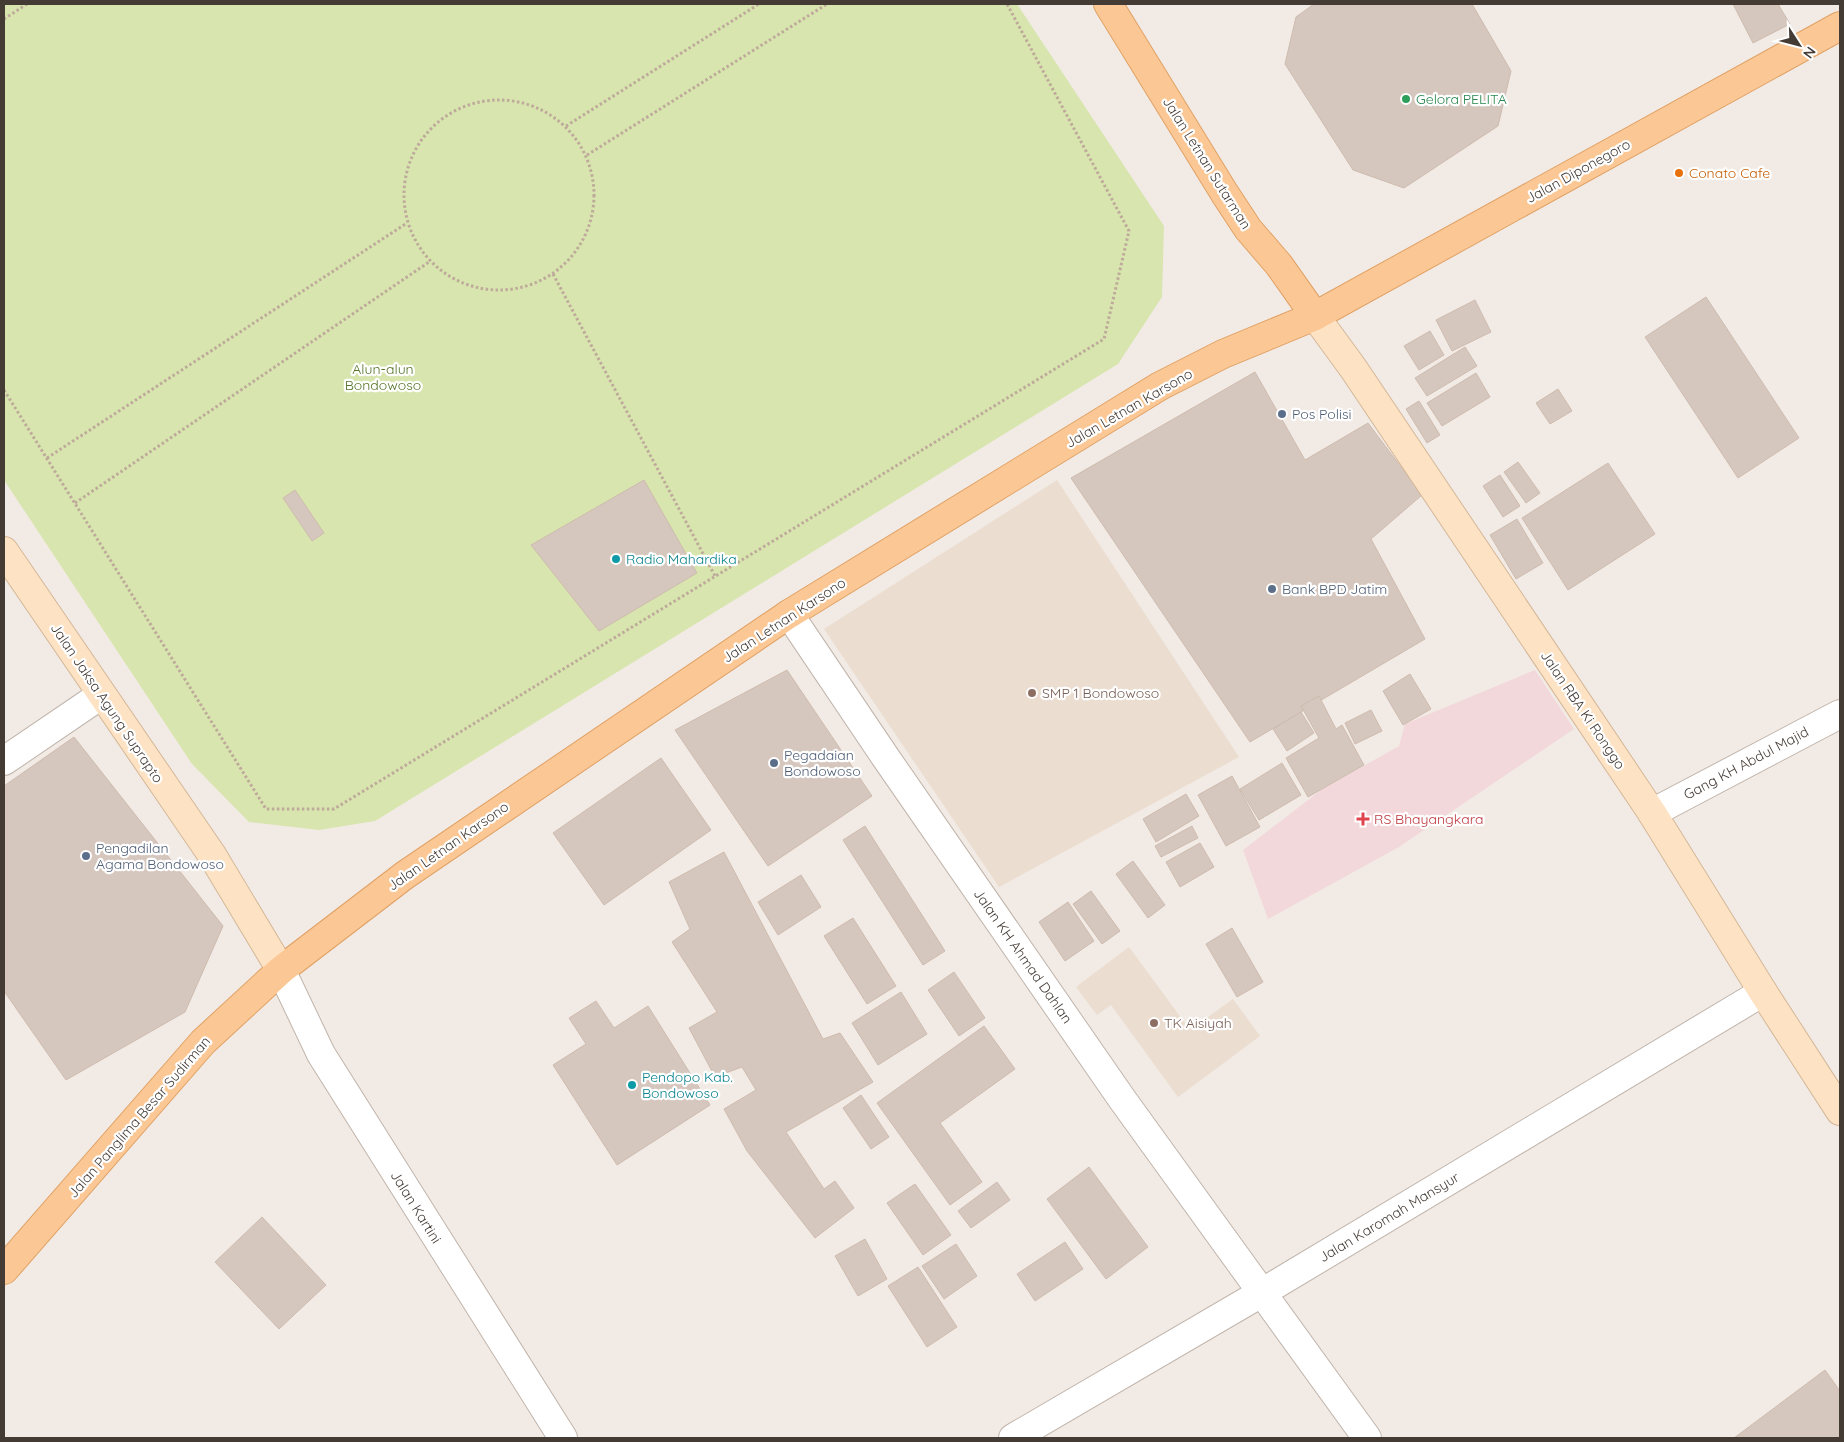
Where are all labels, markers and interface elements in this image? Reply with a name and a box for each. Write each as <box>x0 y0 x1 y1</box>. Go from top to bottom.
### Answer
north arrow <box>1774 20 1824 70</box>
text: N <box>1799 43 1820 62</box>
place label: Gelora PELITA <box>1416 90 1507 108</box>
marker: Gelora PELITA <box>1400 93 1412 105</box>
street label: Jalan Letnan Sutarman <box>1159 94 1255 232</box>
street label: Jalan Diponegoro <box>1523 135 1633 207</box>
place label: Conato Cafe <box>1689 164 1770 182</box>
marker: Conato Cafe <box>1673 167 1685 179</box>
park label: Alun-alun Bondowoso <box>345 360 421 394</box>
street label: Jalan Letnan Karsono <box>1062 364 1196 452</box>
place label: Pos Polisi <box>1292 405 1352 423</box>
marker: Pos Polisi <box>1276 408 1288 420</box>
place label: Radio Mahardika <box>626 550 737 568</box>
marker: Radio Mahardika <box>610 553 622 565</box>
street label: Jalan Letnan Karsono <box>719 573 849 667</box>
place label: Bank BPD Jatim <box>1282 580 1387 598</box>
marker: Bank BPD Jatim <box>1266 583 1278 595</box>
street label: Jalan Jaksa Agung Suprapto <box>47 620 167 786</box>
street label: Jalan RBA Ki Ronggo <box>1537 647 1629 773</box>
place label: SMP 1 Bondowoso <box>1042 684 1159 702</box>
marker: SMP 1 Bondowoso <box>1026 687 1038 699</box>
street label: Gang KH Abdul Majid <box>1680 722 1812 804</box>
place label: Pegadaian Bondowoso <box>784 746 861 780</box>
marker: Pegadaian Bondowoso <box>768 757 780 769</box>
street label: Jalan Letnan Karsono <box>384 797 512 895</box>
place label: RS Bhayangkara <box>1374 810 1483 828</box>
marker: RS Bhayangkara <box>1356 812 1370 826</box>
place label: Pengadilan Agama Bondowoso <box>96 839 224 873</box>
marker: Pengadilan Agama Bondowoso <box>80 850 92 862</box>
street label: Jalan KH Ahmad Dahlan <box>970 885 1076 1027</box>
place label: TK Aisiyah <box>1164 1014 1232 1032</box>
marker: TK Aisiyah <box>1148 1017 1160 1029</box>
street label: Jalan Panglima Besar Sudirman <box>64 1032 214 1202</box>
place label: Pendopo Kab. Bondowoso <box>642 1068 733 1102</box>
marker: Pendopo Kab. Bondowoso <box>626 1079 638 1091</box>
street label: Jalan Kartini <box>387 1167 445 1247</box>
street label: Jalan Karomah Mansyur <box>1316 1168 1463 1266</box>

